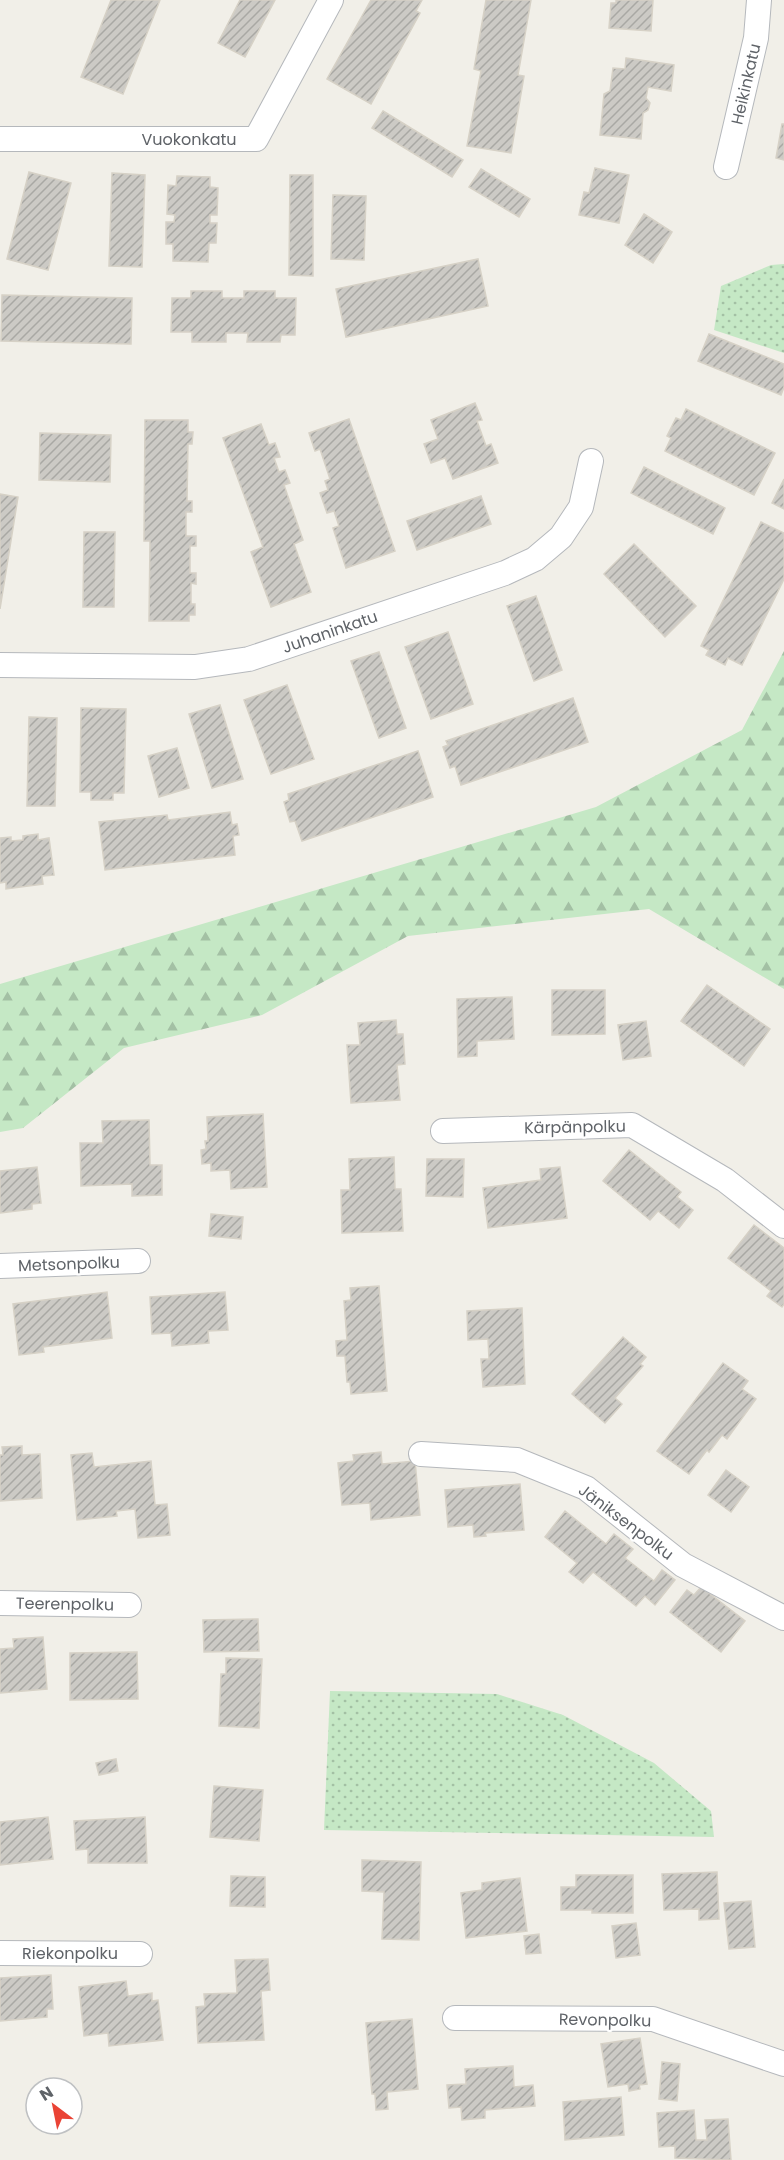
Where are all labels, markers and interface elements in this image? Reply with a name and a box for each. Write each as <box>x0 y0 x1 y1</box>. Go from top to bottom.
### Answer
street label: Heikinkatu <box>726 41 766 127</box>
street label: Vuokonkatu <box>141 128 237 151</box>
street label: Juhaninkatu <box>279 605 381 659</box>
street label: Kärpänpolku <box>524 1115 626 1139</box>
street label: Metsonpolku <box>18 1251 120 1277</box>
street label: Jäniksenpolku <box>574 1479 678 1565</box>
street label: Teerenpolku <box>16 1592 114 1616</box>
street label: Riekonpolku <box>22 1942 118 1965</box>
street label: Revonpolku <box>559 2008 651 2032</box>
north arrow <box>24 2076 84 2136</box>
text: N <box>35 2081 58 2107</box>

